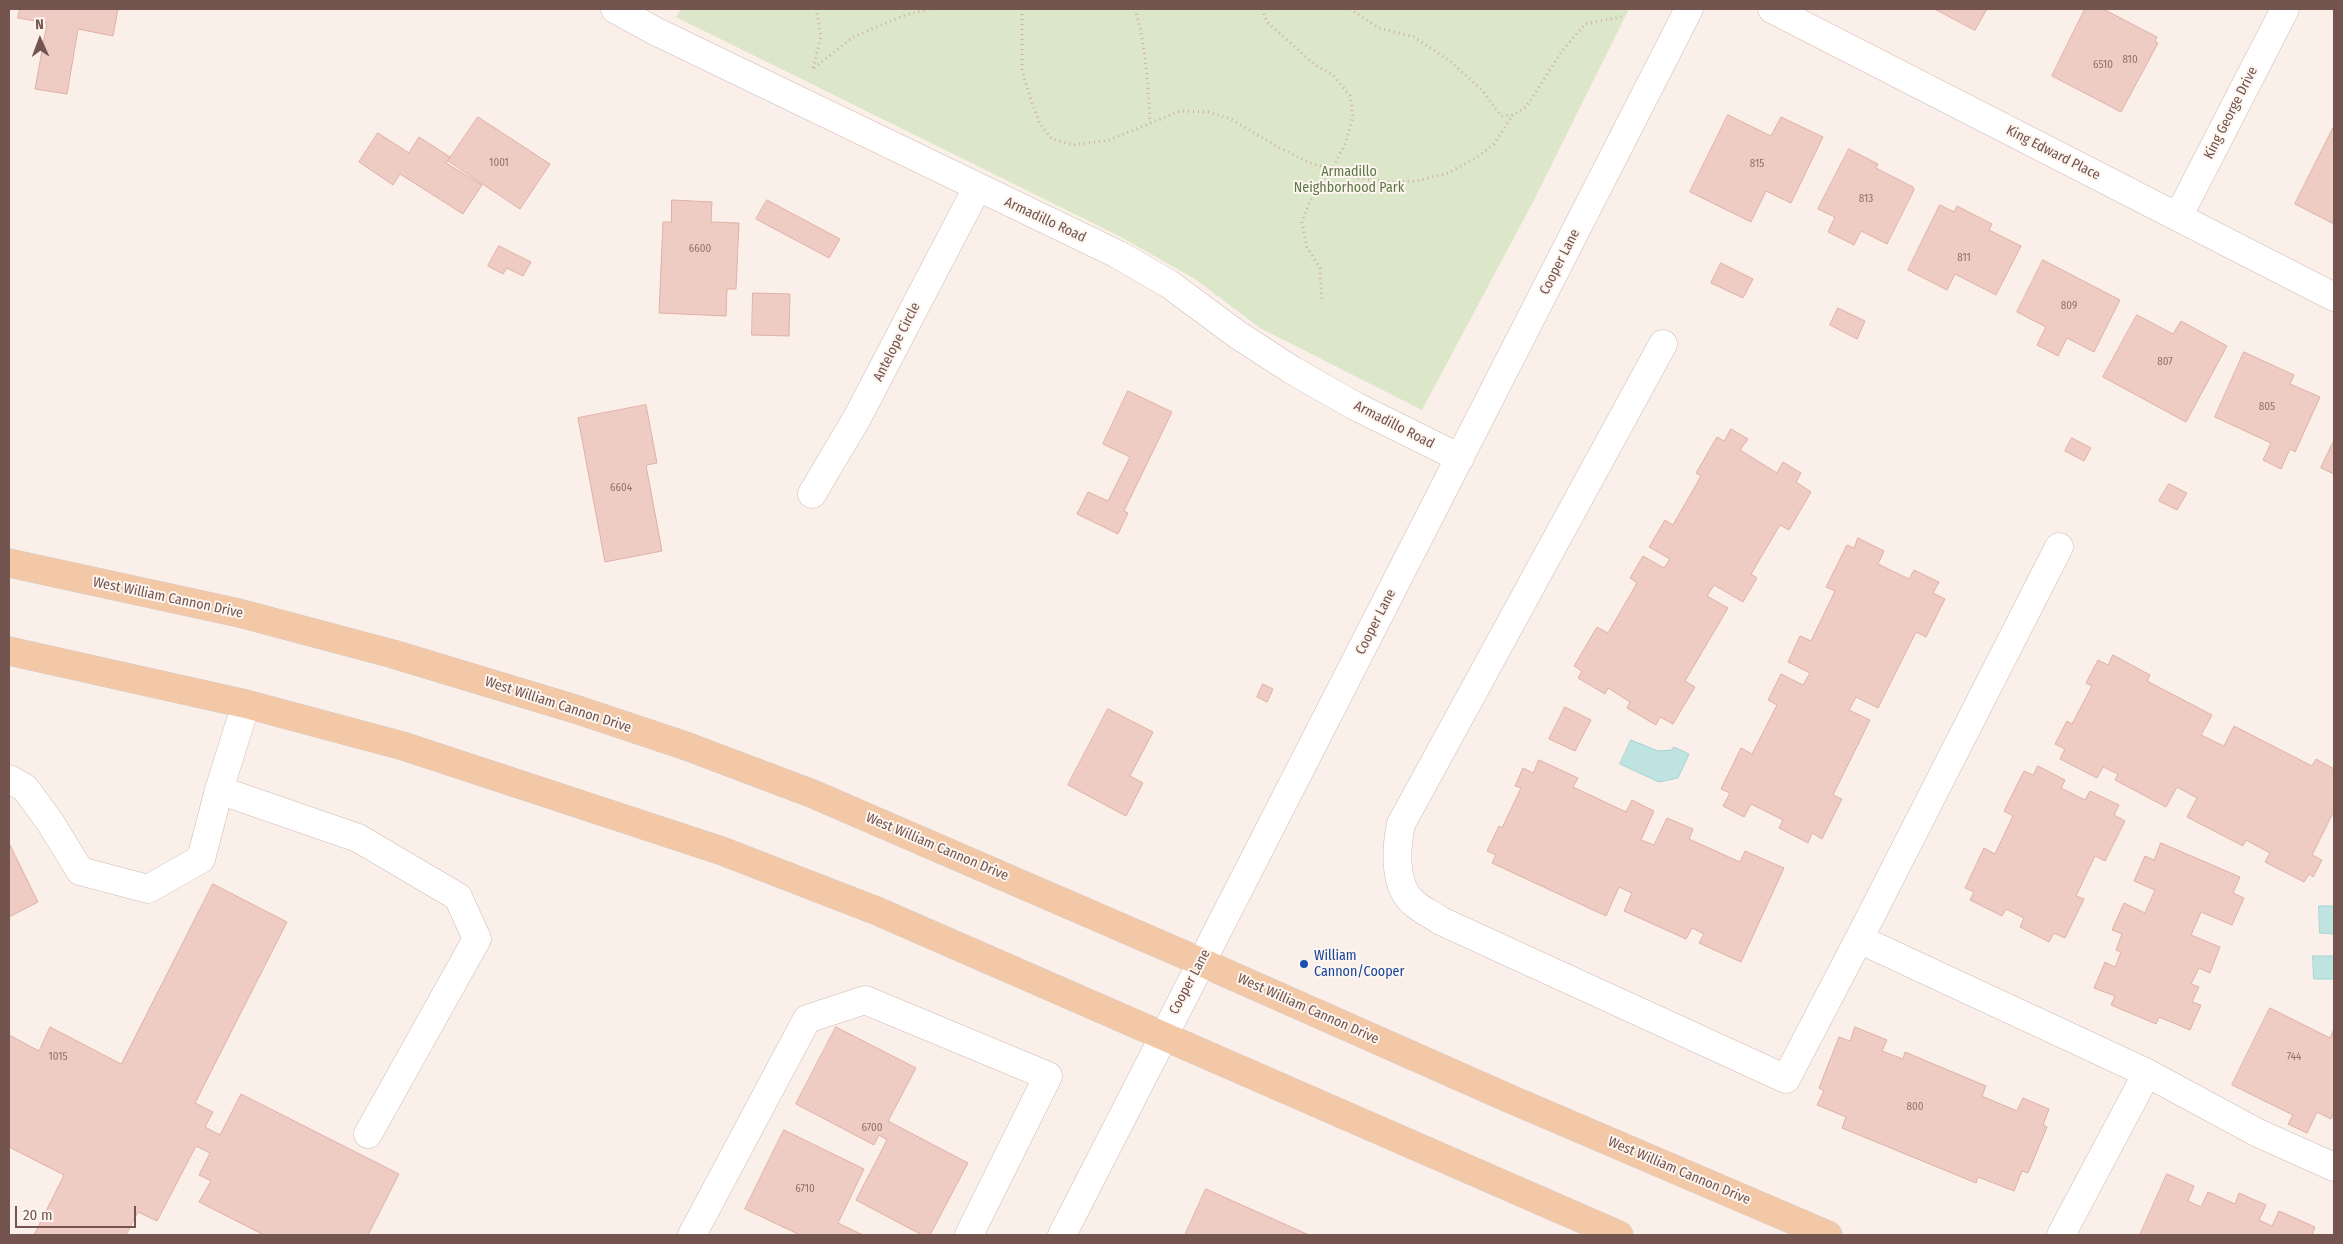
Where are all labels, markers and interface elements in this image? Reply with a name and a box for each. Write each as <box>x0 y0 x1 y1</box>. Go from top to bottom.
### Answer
north arrow <box>15 15 65 65</box>
text: N <box>35 16 44 33</box>
house number: 810 <box>2122 53 2138 67</box>
house number: 6510 <box>2093 58 2113 72</box>
street label: King George Drive <box>2201 64 2261 162</box>
street label: King Edward Place <box>2003 122 2103 184</box>
house number: 1001 <box>489 156 509 170</box>
house number: 815 <box>1750 157 1764 171</box>
park label: Armadillo Neighborhood Park <box>1294 164 1404 196</box>
house number: 813 <box>1859 192 1873 206</box>
street label: Armadillo Road <box>1002 194 1088 246</box>
street label: Cooper Lane <box>1536 226 1584 298</box>
house number: 6600 <box>689 242 711 256</box>
house number: 811 <box>1957 251 1971 265</box>
house number: 809 <box>2061 299 2077 313</box>
street label: Antelope Circle <box>870 300 924 384</box>
house number: 807 <box>2157 355 2173 369</box>
street label: Armadillo Road <box>1351 398 1437 452</box>
house number: 805 <box>2259 400 2275 414</box>
house number: 6604 <box>610 481 632 495</box>
street label: West William Cannon Drive <box>91 574 245 622</box>
street label: Cooper Lane <box>1352 586 1400 658</box>
street label: West William Cannon Drive <box>483 673 633 737</box>
street label: West William Cannon Drive <box>863 809 1011 885</box>
street label: Cooper Lane <box>1166 947 1214 1017</box>
place label: William Cannon/Cooper <box>1314 948 1404 980</box>
marker: William Cannon/Cooper <box>1298 958 1310 970</box>
street label: West William Cannon Drive <box>1235 970 1381 1048</box>
house number: 1015 <box>48 1050 68 1064</box>
house number: 744 <box>2287 1050 2301 1064</box>
house number: 800 <box>1907 1100 1923 1114</box>
house number: 6700 <box>861 1121 883 1135</box>
street label: West William Cannon Drive <box>1605 1133 1753 1209</box>
house number: 6710 <box>795 1182 815 1196</box>
scale bar <box>18 1196 139 1228</box>
text: 20 m <box>23 1206 53 1224</box>

